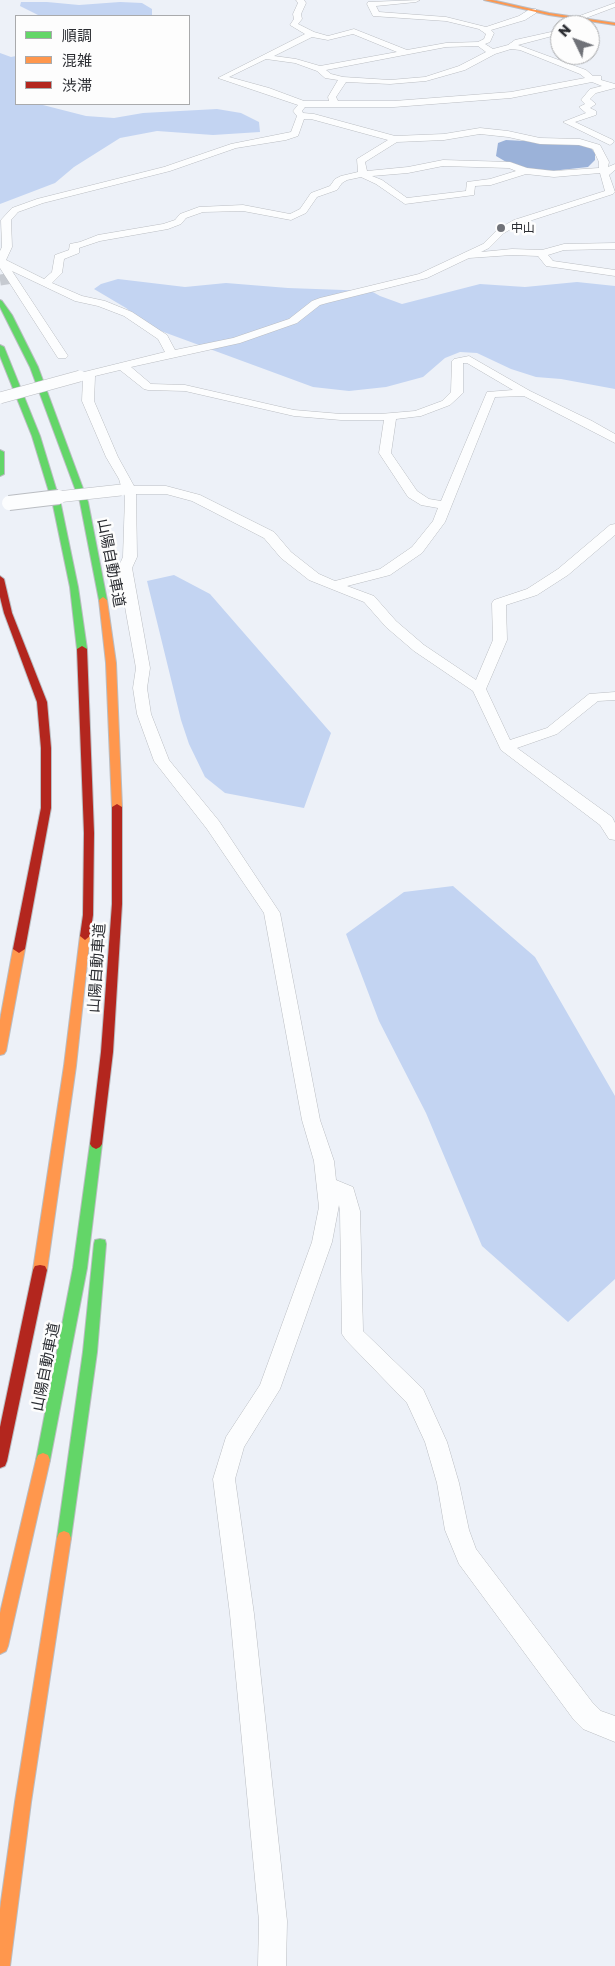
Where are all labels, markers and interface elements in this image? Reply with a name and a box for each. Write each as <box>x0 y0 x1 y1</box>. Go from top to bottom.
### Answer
legend <box>15 15 190 105</box>
north arrow <box>550 15 600 65</box>
text: N <box>554 21 574 40</box>
text: 順調 <box>62 26 92 44</box>
text: 混雑 <box>62 51 92 69</box>
text: 渋滞 <box>62 76 92 94</box>
place label: 中山 <box>511 221 535 235</box>
marker: 中山 <box>495 222 507 234</box>
street label: 山陽自動車道 <box>94 517 128 609</box>
street label: 山陽自動車道 <box>85 922 109 1014</box>
street label: 山陽自動車道 <box>29 1321 63 1413</box>

